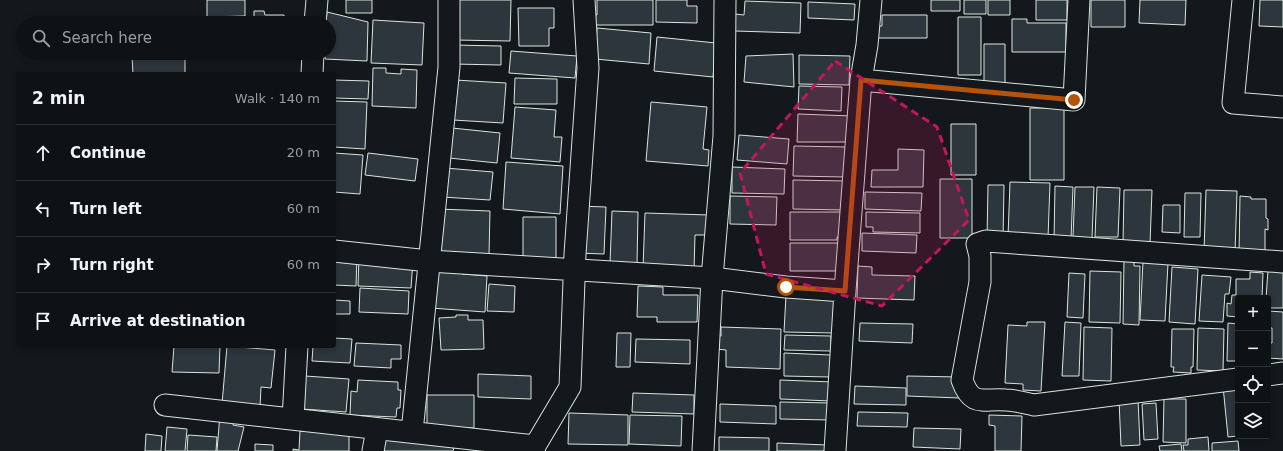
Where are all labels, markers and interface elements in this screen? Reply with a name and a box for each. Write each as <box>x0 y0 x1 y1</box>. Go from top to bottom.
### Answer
search box <box>16 16 336 60</box>
icon: search <box>30 27 52 49</box>
text: Search here <box>62 29 152 47</box>
text: 2 min <box>32 88 85 108</box>
text: Walk · 140 m <box>235 91 320 106</box>
route end <box>1065 91 1083 109</box>
icon: ahead <box>32 142 54 164</box>
text: Continue <box>70 144 146 162</box>
text: 20 m <box>287 145 320 160</box>
icon: left <box>32 198 54 220</box>
text: Turn left <box>70 200 142 218</box>
text: 60 m <box>287 201 320 216</box>
icon: right <box>32 254 54 276</box>
text: Turn right <box>70 256 154 274</box>
text: 60 m <box>287 257 320 272</box>
route start <box>777 278 795 296</box>
map controls <box>1235 295 1271 439</box>
button: + <box>1235 295 1271 331</box>
icon: arrive <box>32 310 54 332</box>
text: Arrive at destination <box>70 312 245 330</box>
button: − <box>1235 331 1271 367</box>
button: locate <box>1235 367 1271 403</box>
button: layers <box>1235 403 1271 439</box>

